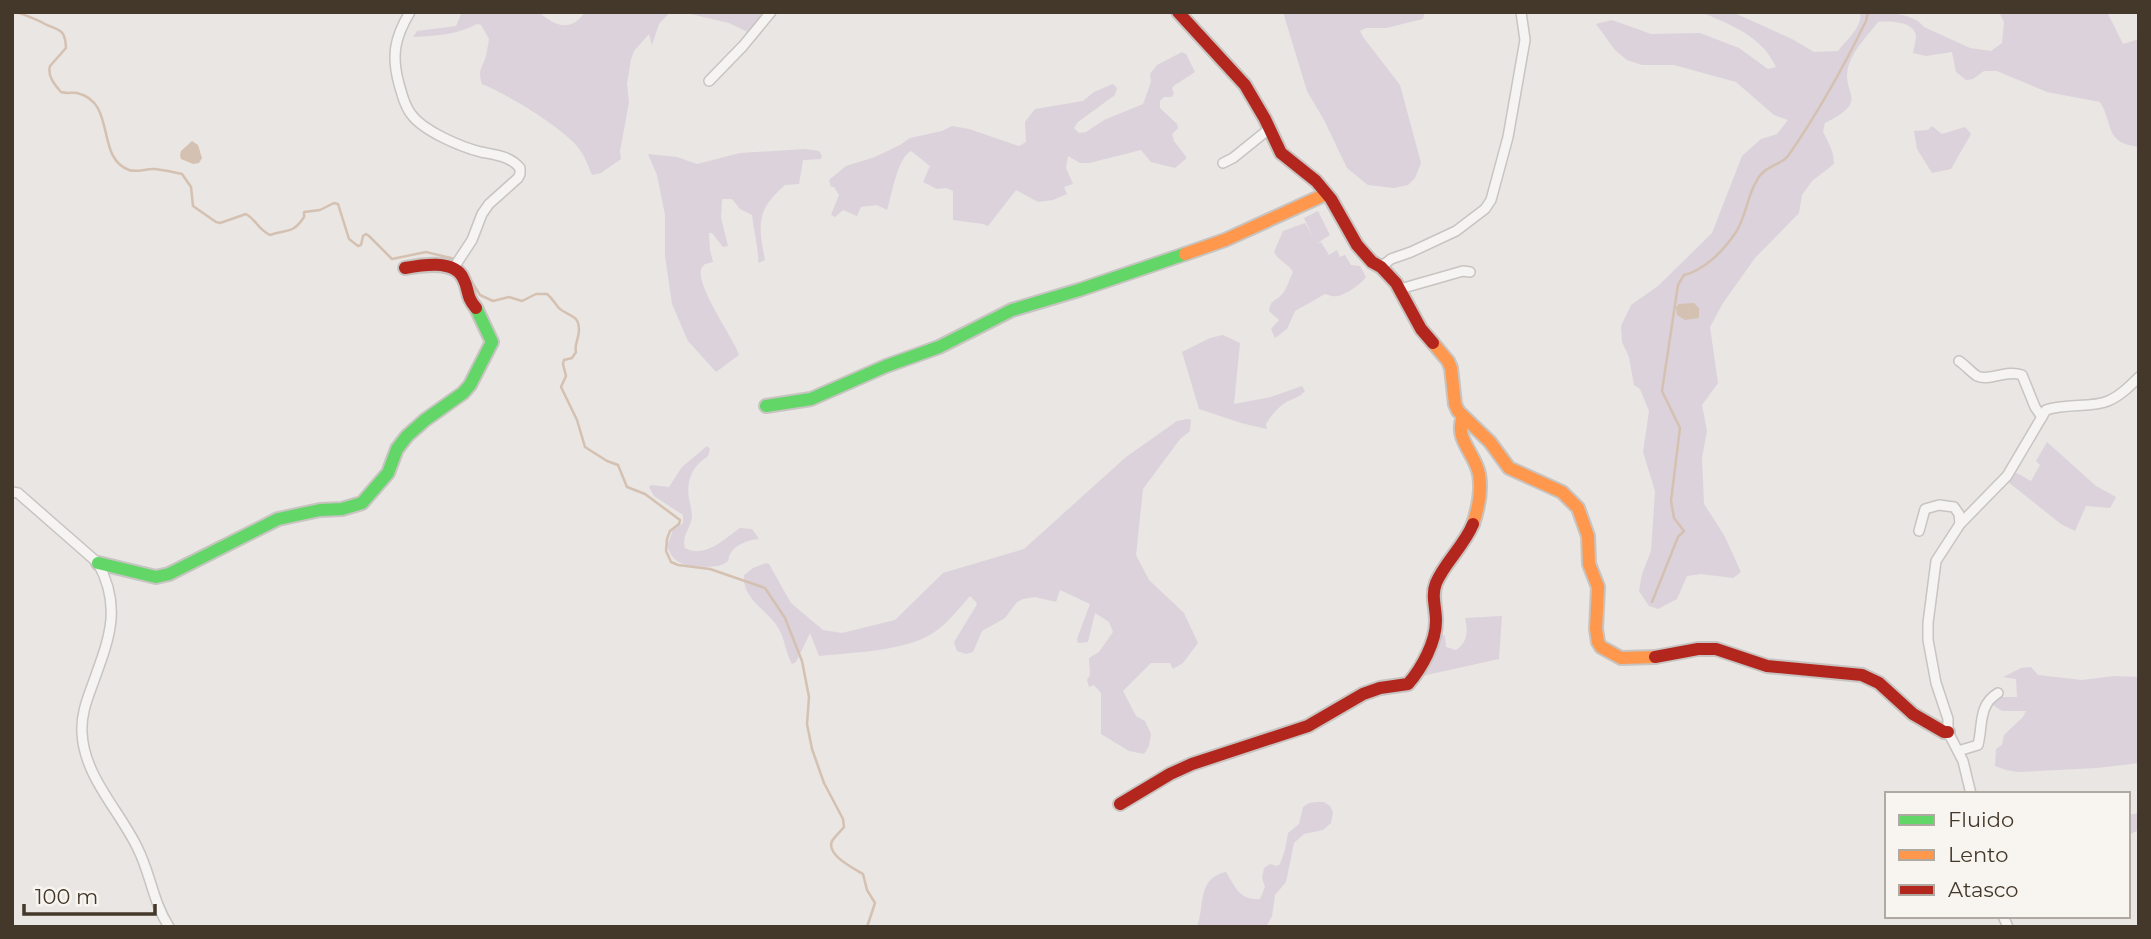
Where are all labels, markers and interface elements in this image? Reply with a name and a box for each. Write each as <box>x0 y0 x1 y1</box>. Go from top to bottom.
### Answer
legend <box>1885 792 2130 918</box>
text: Fluido <box>1948 807 2014 832</box>
text: Lento <box>1948 842 2008 867</box>
scale bar <box>24 872 156 916</box>
text: Atasco <box>1948 877 2019 902</box>
text: 100 m <box>35 884 98 909</box>

